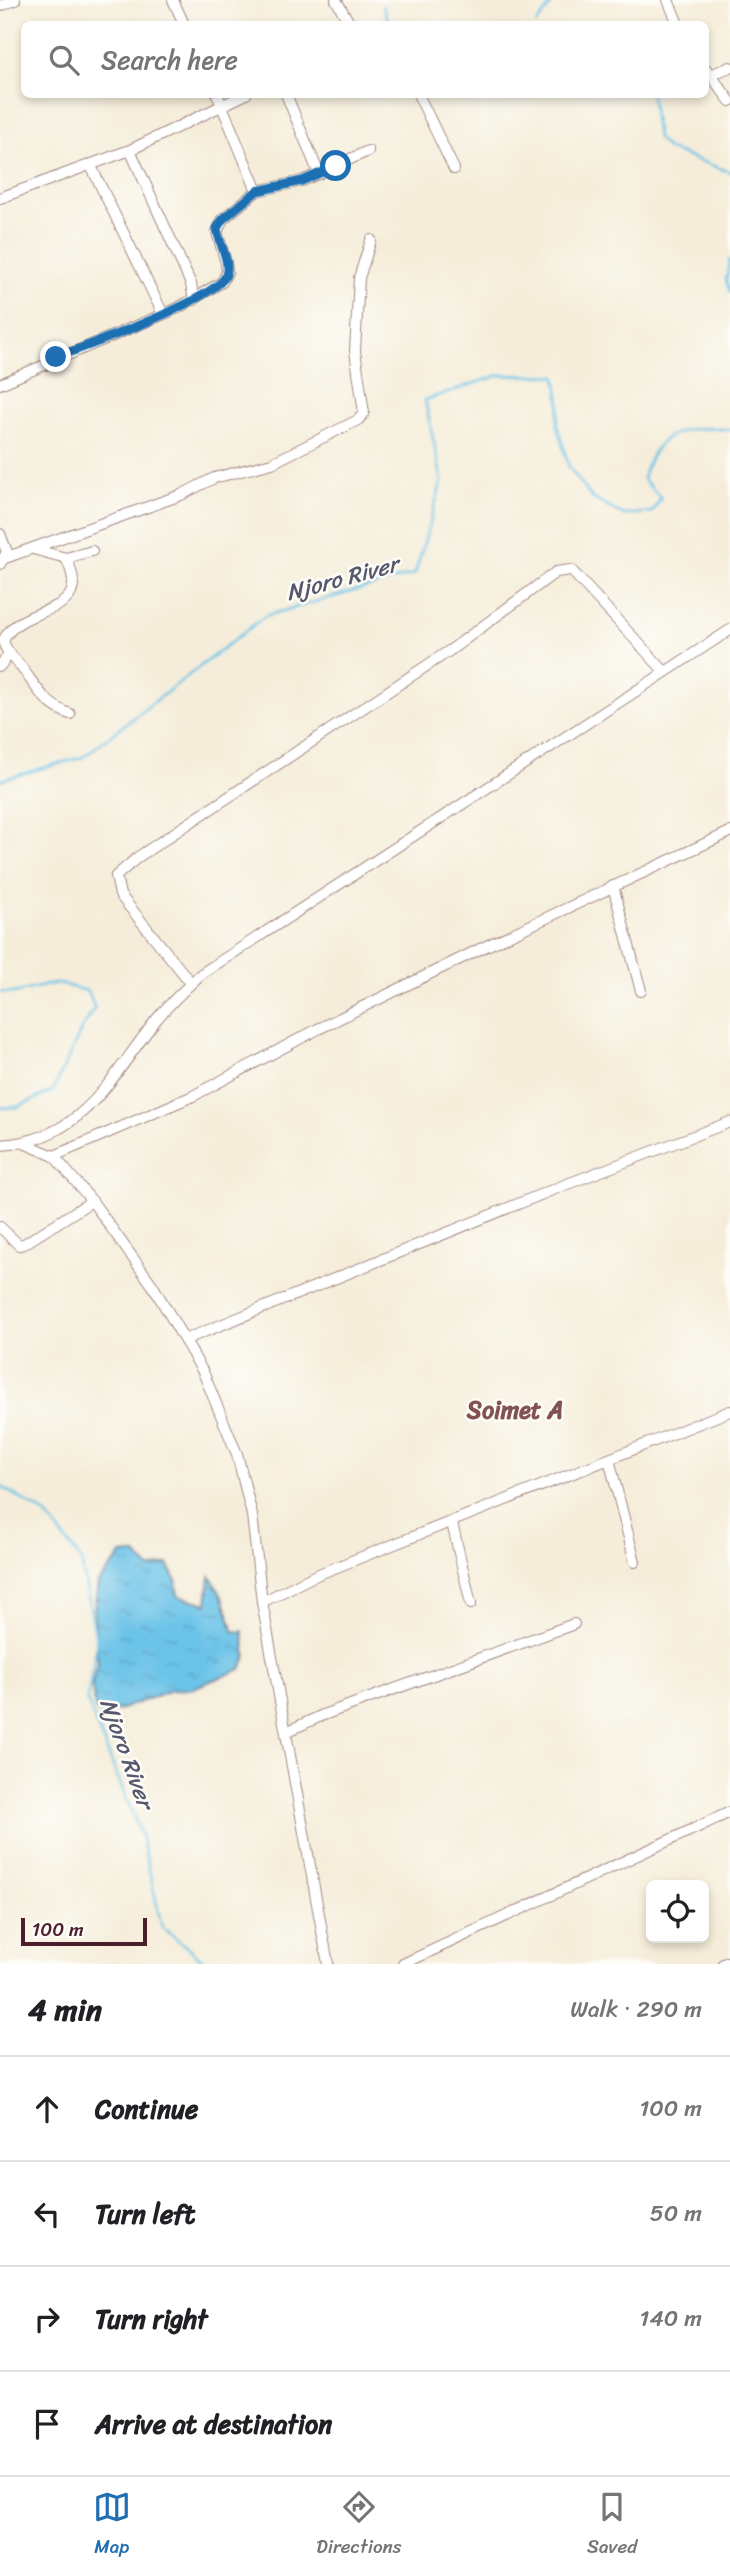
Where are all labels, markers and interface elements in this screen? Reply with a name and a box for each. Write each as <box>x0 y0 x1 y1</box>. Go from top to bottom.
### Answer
search box <box>21 21 709 98</box>
text: Search here <box>101 37 238 83</box>
icon: search <box>45 41 83 79</box>
route start <box>320 150 351 181</box>
route end <box>40 341 71 372</box>
water label: Njoro River <box>282 543 407 613</box>
district label: Soimet A <box>466 1389 563 1431</box>
water label: Njoro River <box>88 1692 167 1818</box>
map controls <box>646 1880 709 1943</box>
button: locate <box>646 1880 709 1943</box>
text: 100 m <box>32 1913 84 1946</box>
scale bar <box>21 1915 147 1947</box>
text: 4 min <box>28 1983 102 2037</box>
text: Walk · 290 m <box>570 1989 702 2030</box>
text: Continue <box>95 2086 198 2132</box>
text: 100 m <box>639 2088 702 2129</box>
icon: ahead <box>28 2090 66 2128</box>
text: Turn left <box>95 2191 195 2237</box>
text: 50 m <box>650 2193 702 2234</box>
icon: left <box>28 2195 66 2233</box>
text: Turn right <box>95 2296 208 2342</box>
text: 140 m <box>640 2298 702 2339</box>
icon: right <box>28 2300 66 2338</box>
text: Arrive at destination <box>95 2401 332 2447</box>
icon: arrive <box>28 2405 66 2443</box>
tab: Map <box>93 2488 131 2563</box>
tab: Directions <box>316 2488 402 2563</box>
tab: Saved <box>587 2488 637 2563</box>

